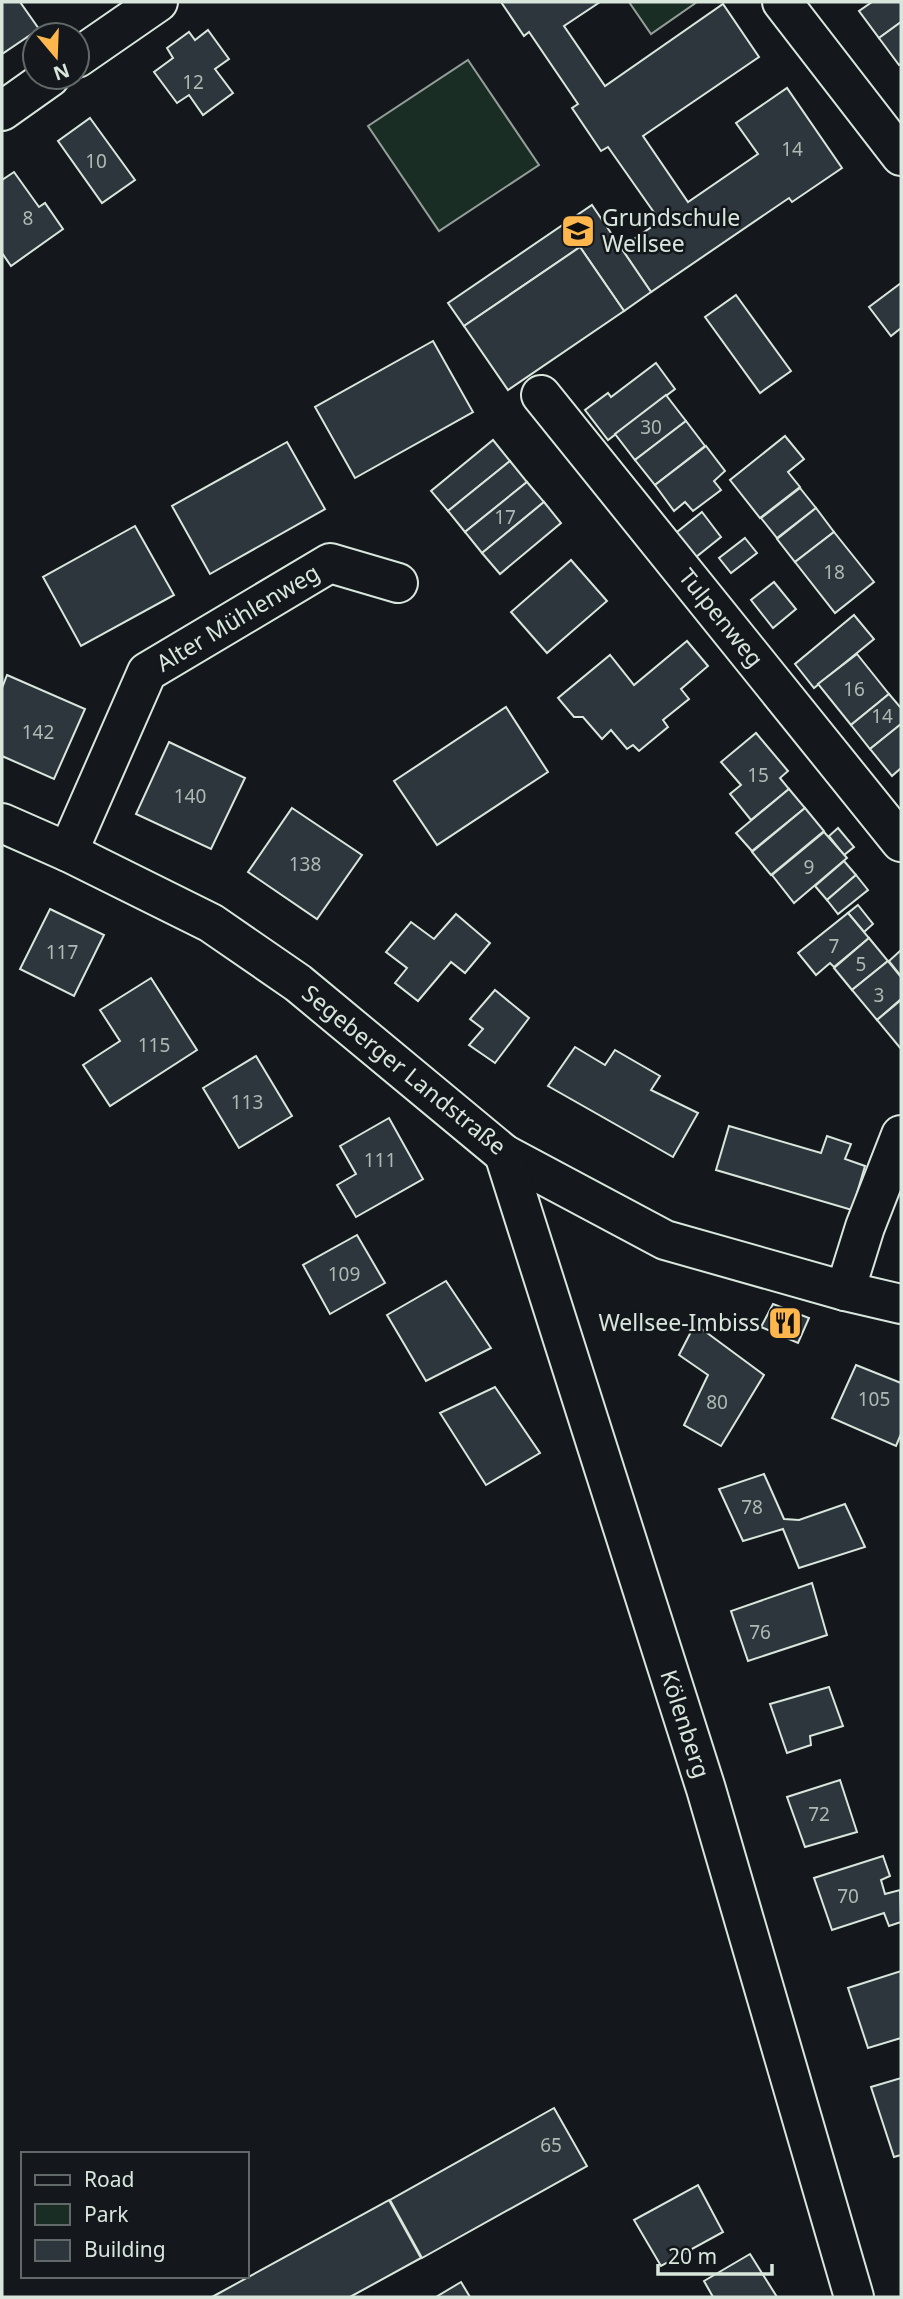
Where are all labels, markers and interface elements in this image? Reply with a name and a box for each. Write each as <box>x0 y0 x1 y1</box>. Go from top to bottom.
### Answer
north arrow <box>21 21 91 91</box>
text: N <box>50 57 73 87</box>
house number: 12 <box>182 69 204 95</box>
house number: 14 <box>781 136 803 162</box>
house number: 10 <box>85 148 107 174</box>
place label: Grundschule Wellsee <box>602 201 740 259</box>
house number: 8 <box>23 205 33 231</box>
school or university icon: Grundschule Wellsee <box>559 212 597 250</box>
house number: 30 <box>640 414 662 440</box>
house number: 17 <box>494 504 516 530</box>
street label: Alter Mühlenweg <box>150 556 325 678</box>
house number: 18 <box>823 559 845 585</box>
street label: Tulpenweg <box>672 561 771 673</box>
house number: 16 <box>843 676 865 702</box>
house number: 14 <box>871 703 893 729</box>
house number: 142 <box>22 719 54 745</box>
house number: 15 <box>747 762 769 788</box>
house number: 140 <box>174 783 206 809</box>
house number: 138 <box>289 851 321 877</box>
house number: 9 <box>804 854 814 880</box>
house number: 7 <box>829 933 839 959</box>
house number: 117 <box>46 939 78 965</box>
house number: 5 <box>856 951 866 977</box>
street label: Segeberger Landstraße <box>296 977 513 1162</box>
house number: 3 <box>874 982 884 1008</box>
house number: 115 <box>138 1032 170 1058</box>
house number: 113 <box>231 1089 263 1115</box>
house number: 111 <box>364 1147 396 1173</box>
house number: 109 <box>328 1261 360 1287</box>
restaurant icon: Wellsee-Imbiss <box>766 1304 804 1342</box>
place label: Wellsee-Imbiss <box>598 1306 760 1338</box>
house number: 105 <box>858 1386 890 1412</box>
house number: 80 <box>706 1389 728 1415</box>
house number: 78 <box>741 1494 763 1520</box>
house number: 76 <box>749 1619 771 1645</box>
street label: Kölenberg <box>653 1666 718 1782</box>
house number: 72 <box>808 1801 830 1827</box>
house number: 70 <box>837 1883 859 1909</box>
house number: 65 <box>540 2132 562 2158</box>
legend <box>21 2152 248 2278</box>
text: Road <box>84 2165 134 2193</box>
text: Park <box>84 2200 129 2228</box>
scale bar <box>658 2232 772 2276</box>
text: Building <box>84 2235 166 2263</box>
text: 20 m <box>668 2242 717 2270</box>

